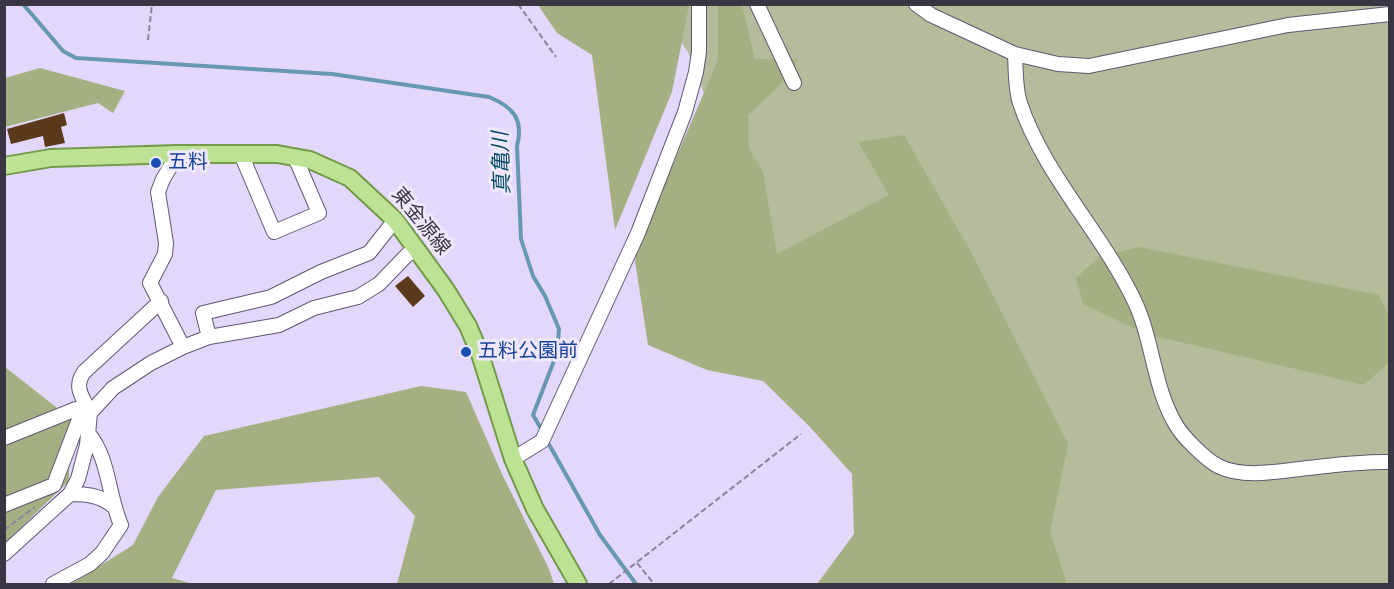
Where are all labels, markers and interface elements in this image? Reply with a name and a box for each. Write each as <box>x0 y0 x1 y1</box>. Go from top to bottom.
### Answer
water label: 真亀川 <box>489 131 517 195</box>
place label: 五料 <box>168 151 208 175</box>
marker: 五料 <box>149 156 163 170</box>
street label: 東金源線 <box>386 183 454 261</box>
place label: 五料公園前 <box>478 340 578 364</box>
marker: 五料公園前 <box>459 345 473 359</box>

